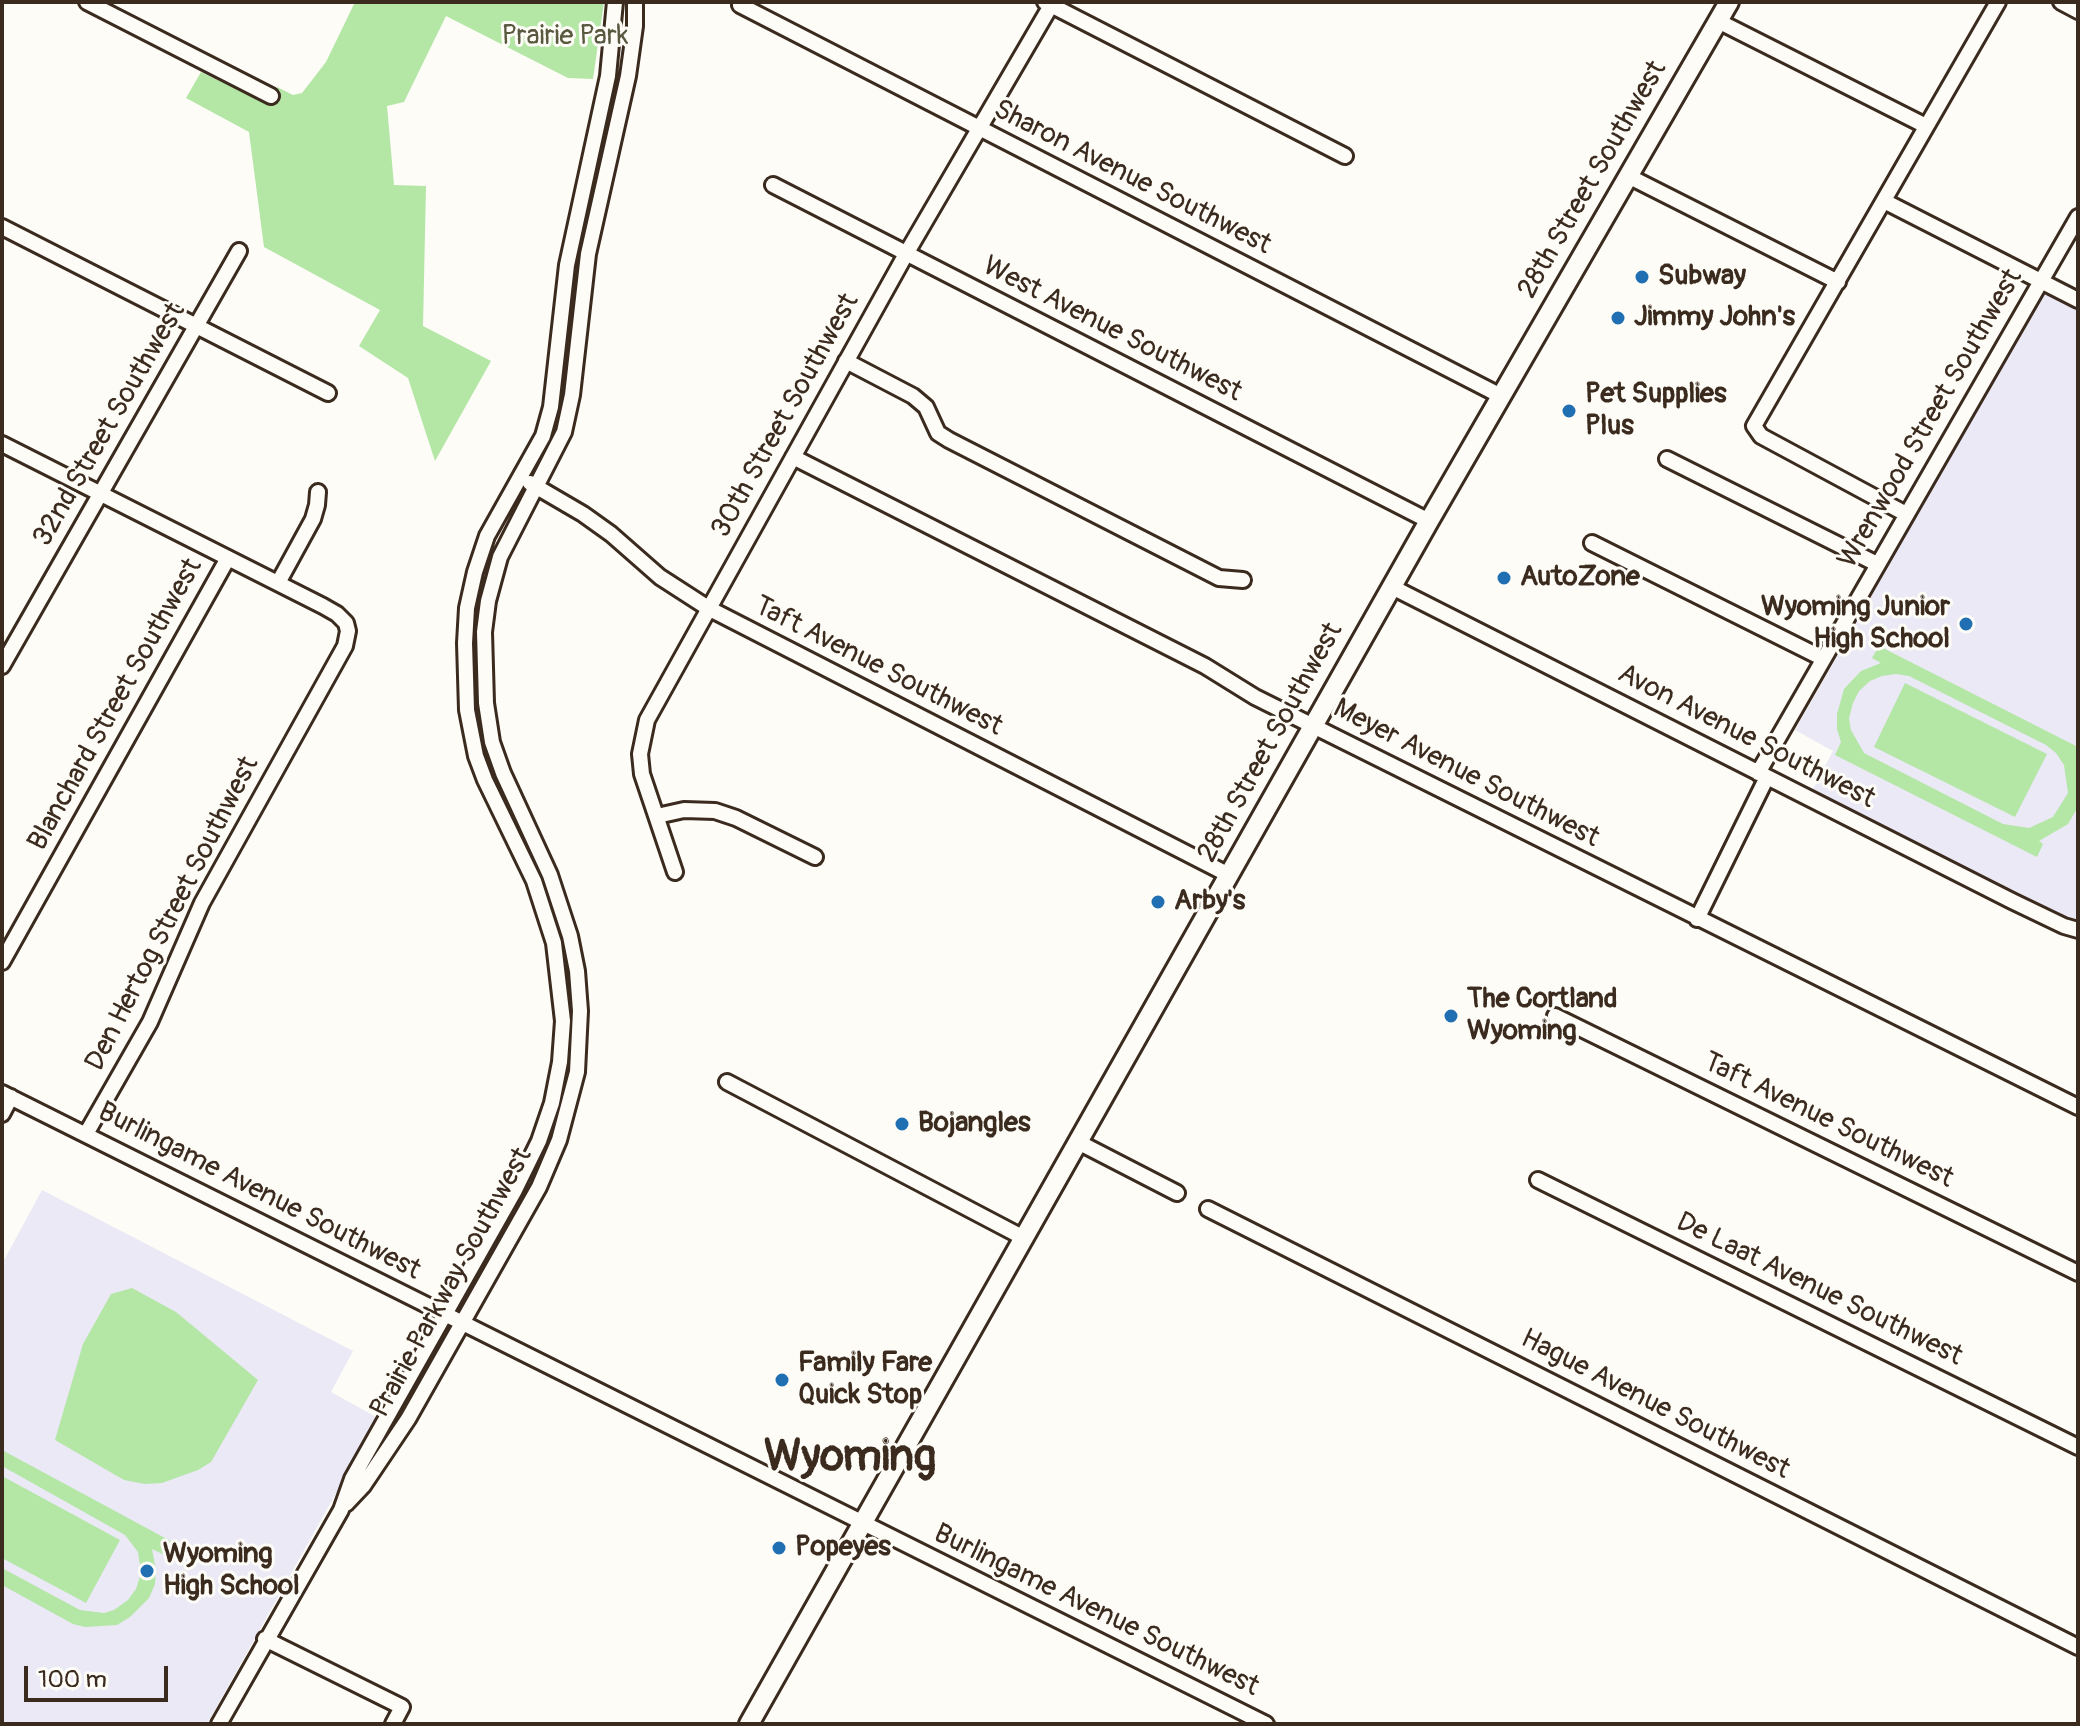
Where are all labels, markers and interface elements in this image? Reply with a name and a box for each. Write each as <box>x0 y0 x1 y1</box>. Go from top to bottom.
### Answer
park label: Prairie Park <box>502 20 628 54</box>
street label: 28th Street Southwest <box>1511 55 1675 305</box>
street label: Sharon Avenue Southwest <box>988 93 1276 263</box>
street label: West Avenue Southwest <box>977 250 1247 410</box>
place label: Subway <box>1658 260 1746 294</box>
street label: Wrenwood Street Southwest <box>1832 264 2030 574</box>
marker: Subway <box>1633 268 1651 286</box>
street label: 30th Street Southwest <box>705 288 867 544</box>
street label: 32nd Street Southwest <box>27 297 193 553</box>
place label: Jimmy John's <box>1634 301 1795 335</box>
marker: Jimmy John's <box>1609 309 1627 327</box>
place label: Pet Supplies Plus <box>1585 378 1726 444</box>
marker: Pet Supplies Plus <box>1560 402 1578 420</box>
street label: Blanchard Street Southwest <box>22 553 210 857</box>
place label: AutoZone <box>1520 561 1640 595</box>
marker: AutoZone <box>1495 569 1513 587</box>
street label: Taft Avenue Southwest <box>748 590 1008 744</box>
place label: Wyoming Junior High School <box>1761 591 1950 657</box>
marker: Wyoming Junior High School <box>1957 615 1975 633</box>
street label: 28th Street Southwest <box>1191 617 1351 869</box>
street label: Avon Avenue Southwest <box>1612 658 1880 816</box>
street label: Meyer Avenue Southwest <box>1327 692 1605 856</box>
street label: Den Hertog Street Southwest <box>79 751 267 1077</box>
place label: Arby's <box>1174 885 1245 919</box>
marker: Arby's <box>1149 893 1167 911</box>
place label: The Cortland Wyoming <box>1467 983 1618 1049</box>
marker: The Cortland Wyoming <box>1442 1007 1460 1025</box>
street label: Taft Avenue Southwest <box>1697 1046 1959 1196</box>
street label: Burlingame Avenue Southwest <box>92 1096 426 1288</box>
place label: Bojangles <box>918 1107 1030 1141</box>
marker: Bojangles <box>893 1115 911 1133</box>
street label: Prairie Parkway Southwest <box>364 1142 540 1424</box>
street label: De Laat Avenue Southwest <box>1670 1206 1968 1374</box>
street label: Hague Avenue Southwest <box>1515 1323 1795 1487</box>
place label: Family Fare Quick Stop <box>798 1347 932 1413</box>
marker: Family Fare Quick Stop <box>773 1371 791 1389</box>
district label: Wyoming <box>764 1433 936 1485</box>
street label: Burlingame Avenue Southwest <box>928 1518 1264 1704</box>
place label: Popeyes <box>795 1531 891 1565</box>
place label: Wyoming High School <box>163 1538 300 1604</box>
marker: Popeyes <box>770 1539 788 1557</box>
marker: Wyoming High School <box>138 1562 156 1580</box>
scale bar <box>28 1650 172 1700</box>
text: 100 m <box>38 1665 107 1694</box>

